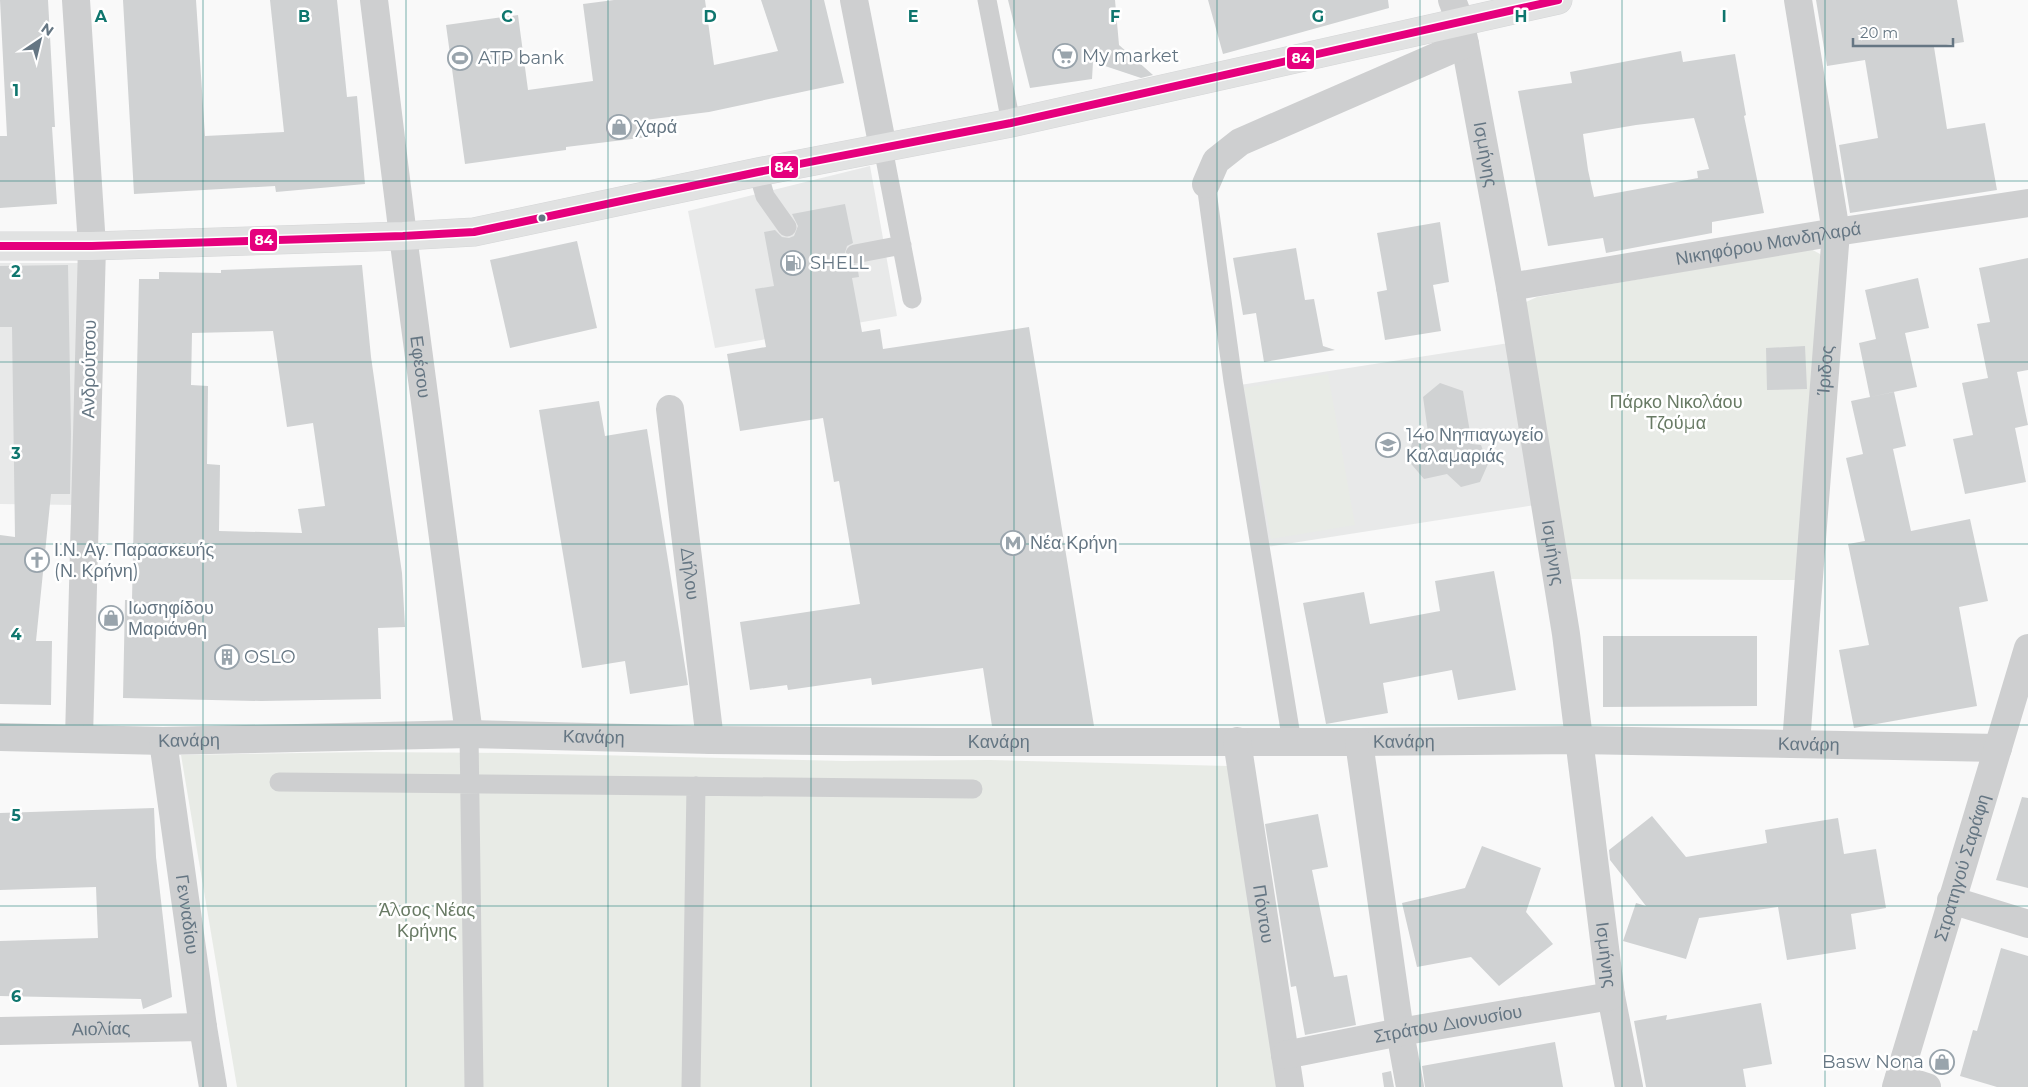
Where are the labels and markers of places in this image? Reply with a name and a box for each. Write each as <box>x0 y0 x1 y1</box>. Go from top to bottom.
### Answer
supermarket icon: My market <box>1052 43 1078 69</box>
sports icon: ATP bank <box>447 45 473 71</box>
place label: My market <box>1082 45 1179 67</box>
place label: ATP bank <box>478 47 564 69</box>
shop icon: Χαρά <box>606 114 632 140</box>
place label: Χαρά <box>633 116 677 138</box>
unlabelled marker <box>537 213 547 223</box>
fuel station icon: SHELL <box>780 250 806 276</box>
place label: SHELL <box>810 252 869 274</box>
place label: 14ο Νηπιαγωγείο Καλαμαριάς <box>1406 424 1544 467</box>
school or university icon: 14ο Νηπιαγωγείο Καλαμαριάς <box>1375 432 1401 458</box>
metro station icon: Νέα Κρήνη <box>1000 530 1026 556</box>
place label: Νέα Κρήνη <box>1030 532 1117 554</box>
place label: Ι.Ν. Αγ. Παρασκευής (Ν. Κρήνη) <box>54 539 215 582</box>
church icon: Ι.Ν. Αγ. Παρασκευής (Ν. Κρήνη) <box>24 547 50 573</box>
place label: Ιωσηφίδου Μαριάνθη <box>128 597 214 640</box>
shop icon: Ιωσηφίδου Μαριάνθη <box>98 605 124 631</box>
building icon: OSLO <box>214 644 240 670</box>
place label: OSLO <box>244 646 296 668</box>
shop icon: Basw Nona <box>1929 1049 1955 1075</box>
place label: Basw Nona <box>1822 1051 1924 1073</box>

